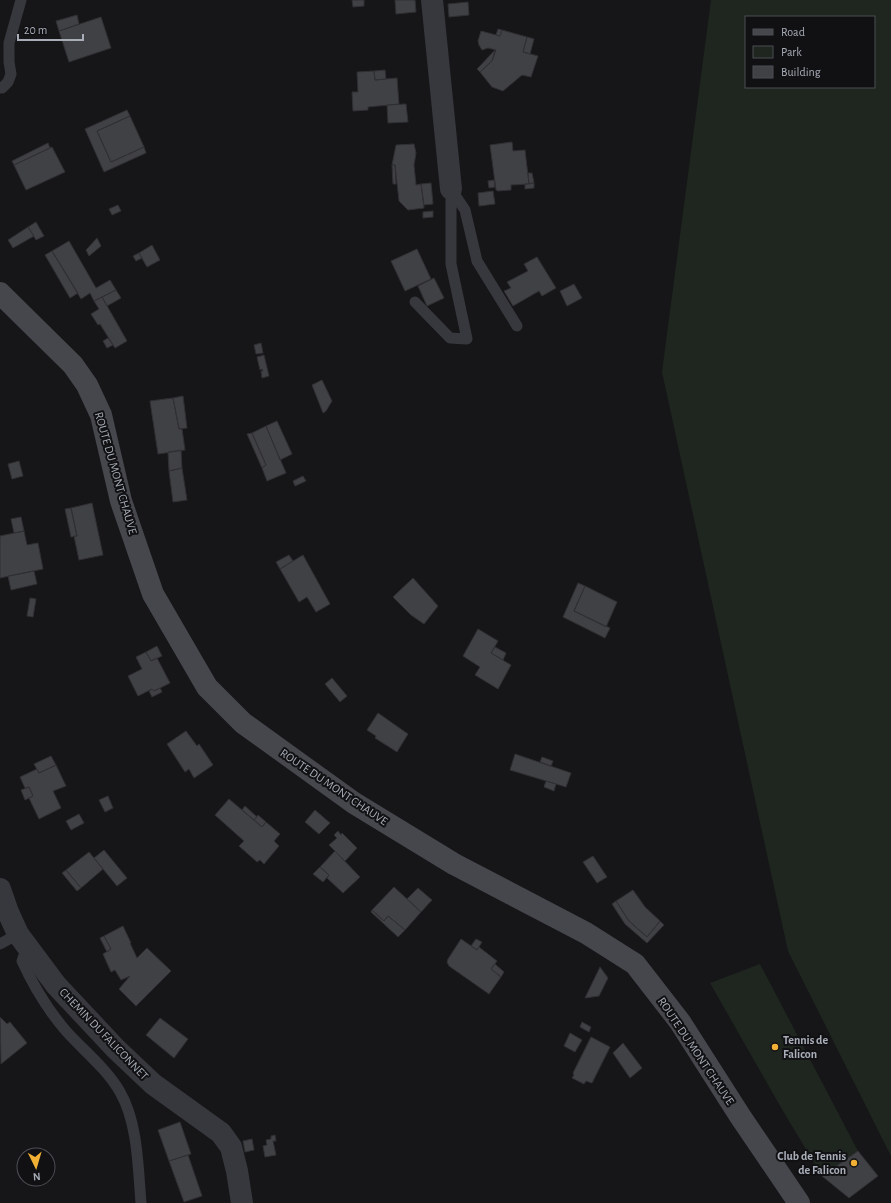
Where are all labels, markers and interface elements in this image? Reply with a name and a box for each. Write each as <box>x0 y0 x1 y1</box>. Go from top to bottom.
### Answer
scale bar <box>18 16 83 42</box>
legend <box>745 16 875 88</box>
text: 20 m <box>24 24 47 36</box>
text: Road <box>781 26 805 38</box>
text: Park <box>781 46 802 58</box>
text: Building <box>781 66 821 78</box>
street label: ROUTE DU MONT CHAUVE <box>93 410 139 536</box>
street label: ROUTE DU MONT CHAUVE <box>278 747 390 828</box>
street label: CHEMIN DU FALICONNET <box>57 986 151 1082</box>
street label: ROUTE DU MONT CHAUVE <box>656 995 737 1107</box>
place label: Tennis de Falicon <box>783 1034 828 1060</box>
marker: Tennis de Falicon <box>770 1042 780 1052</box>
north arrow <box>16 1147 56 1187</box>
place label: Club de Tennis de Falicon <box>777 1150 846 1176</box>
marker: Club de Tennis de Falicon <box>849 1158 859 1168</box>
text: N <box>33 1171 41 1182</box>

